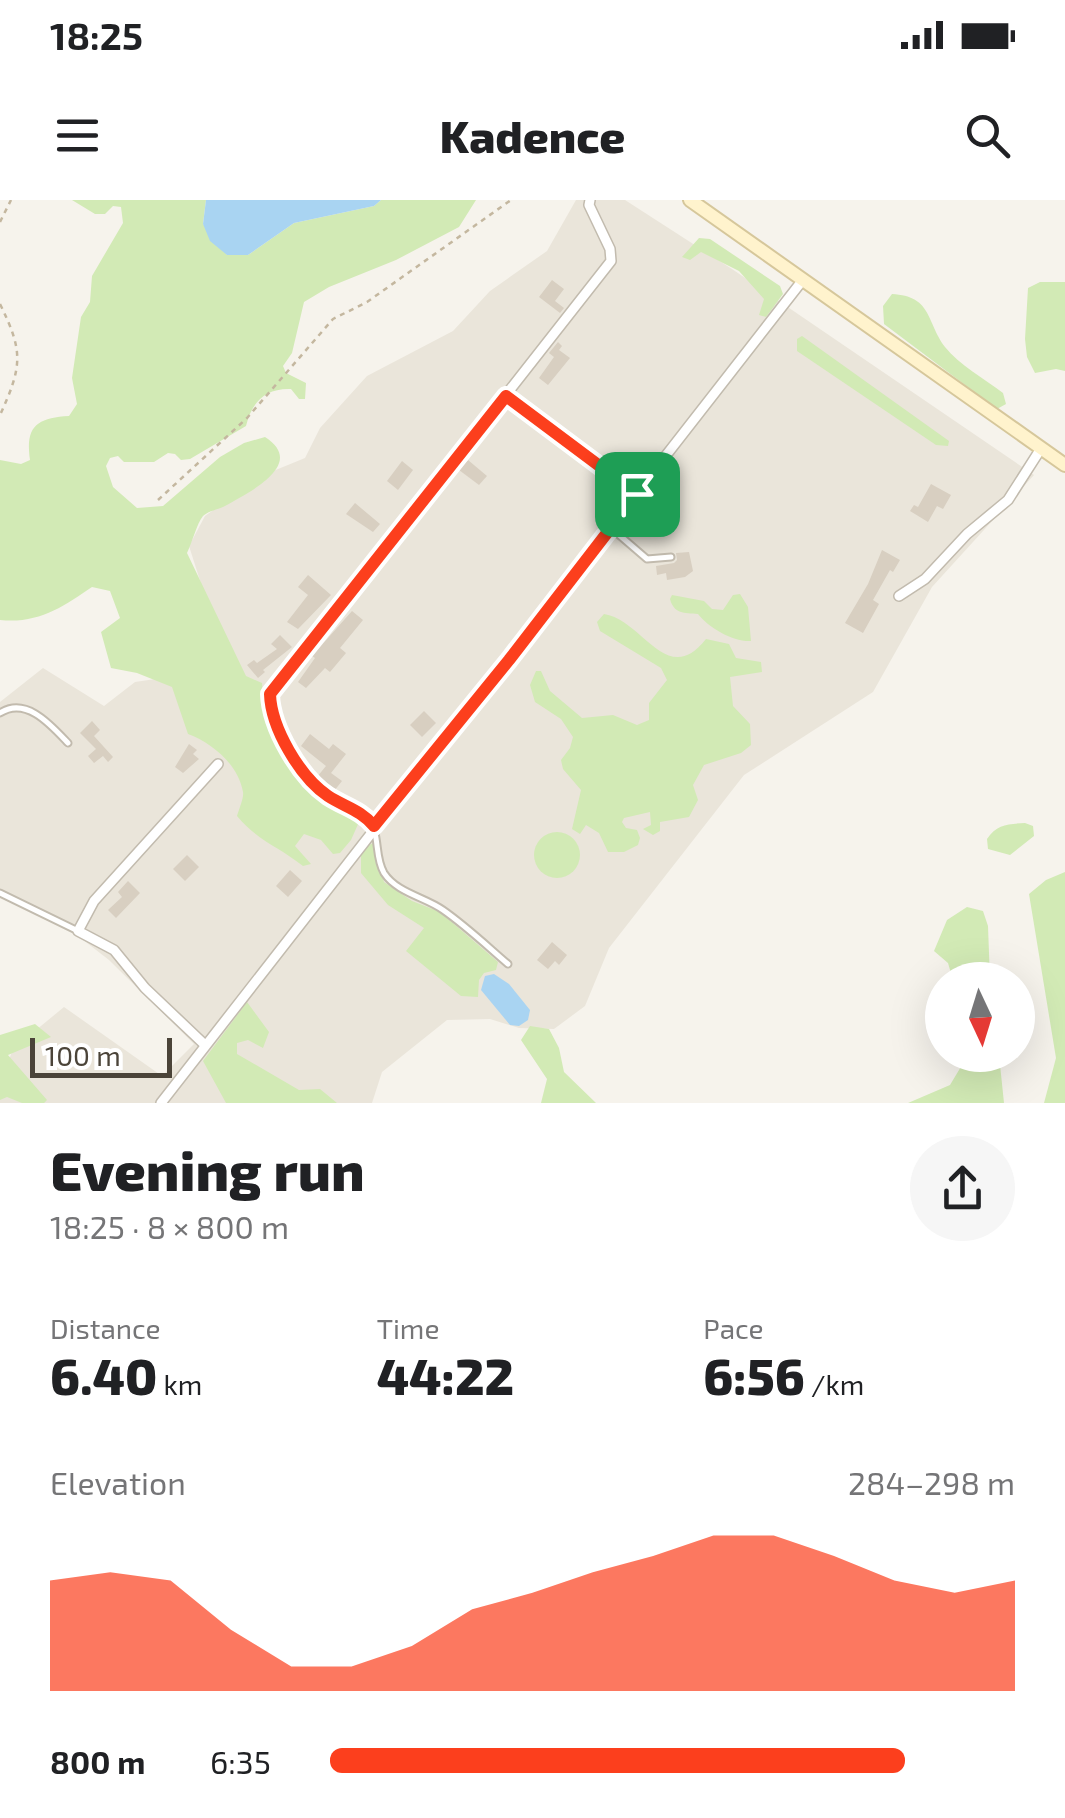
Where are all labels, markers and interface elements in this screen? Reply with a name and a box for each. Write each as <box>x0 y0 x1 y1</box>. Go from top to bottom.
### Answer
text: 18:25 <box>50 12 143 58</box>
icon: menu <box>50 108 105 163</box>
text: Kadence <box>440 108 625 162</box>
icon: search <box>960 108 1015 163</box>
pin <box>595 452 680 537</box>
icon: arrive <box>610 467 665 522</box>
north arrow <box>925 962 1035 1072</box>
map controls <box>925 962 1035 1072</box>
scale bar <box>30 1033 172 1078</box>
text: 100 m <box>45 1038 121 1072</box>
text: Evening run <box>50 1136 365 1202</box>
button: share <box>910 1136 1015 1241</box>
text: 18:25 · 8 × 800 m <box>50 1207 289 1245</box>
text: Distance <box>50 1311 161 1345</box>
text: Time <box>377 1311 439 1345</box>
text: Pace <box>703 1311 764 1345</box>
text: 6.40 <box>50 1345 157 1405</box>
text: 44:22 <box>377 1345 514 1405</box>
text: 6:56 <box>703 1345 805 1405</box>
text: km <box>157 1367 202 1401</box>
text: /km <box>805 1367 864 1401</box>
text: Elevation <box>50 1463 186 1501</box>
text: 284–298 m <box>848 1463 1015 1501</box>
text: 800 m <box>50 1742 145 1780</box>
text: 6:35 <box>210 1742 271 1780</box>

